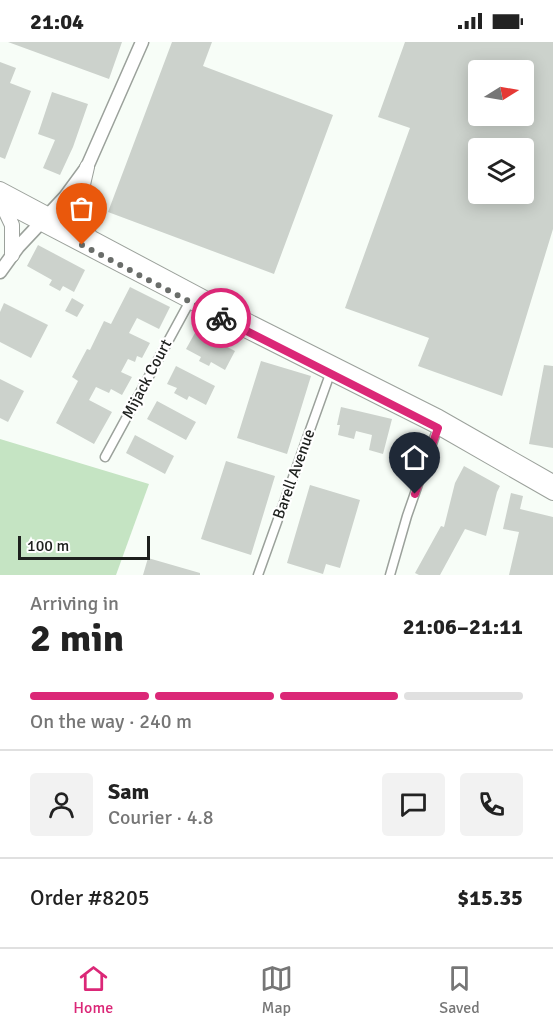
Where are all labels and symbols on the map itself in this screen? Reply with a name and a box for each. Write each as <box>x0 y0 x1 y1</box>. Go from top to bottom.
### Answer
north arrow <box>468 60 534 126</box>
pin <box>56 183 107 245</box>
courier <box>191 288 251 348</box>
street label: Mijack Court <box>118 335 177 422</box>
street label: Barell Avenue <box>268 426 320 522</box>
pin <box>389 432 440 494</box>
scale bar <box>18 533 150 560</box>

